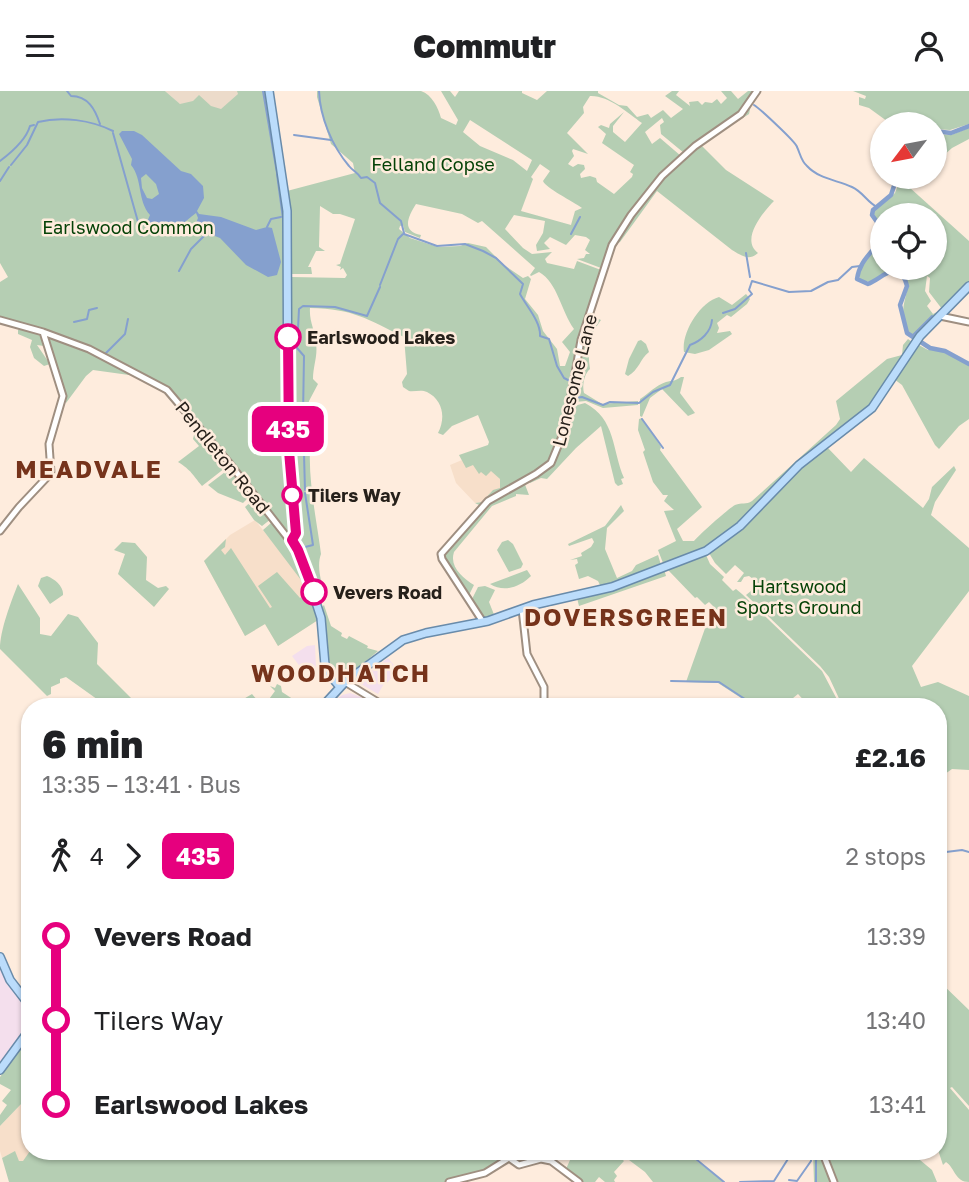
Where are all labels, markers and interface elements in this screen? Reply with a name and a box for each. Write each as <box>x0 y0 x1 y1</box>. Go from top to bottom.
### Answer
icon: menu <box>21 27 59 65</box>
text: Commutr <box>413 27 556 65</box>
icon: person <box>910 27 948 65</box>
north arrow <box>870 112 947 189</box>
map controls <box>870 112 947 280</box>
park label: Felland Copse <box>371 153 495 175</box>
button: locate <box>870 203 947 280</box>
park label: Earlswood Common <box>42 216 214 238</box>
street label: Lonesome Lane <box>547 311 601 449</box>
marker: Earlswood Lakes <box>275 324 301 350</box>
place label: Earlswood Lakes <box>307 326 455 348</box>
street label: Pendleton Road <box>171 396 275 518</box>
line badge: 435 <box>248 406 328 452</box>
text: 435 <box>266 414 310 443</box>
district label: MEADVALE <box>15 454 163 483</box>
place label: Tilers Way <box>308 484 401 506</box>
marker: Tilers Way <box>282 485 302 505</box>
park label: Hartswood Sports Ground <box>736 575 862 618</box>
marker: Vevers Road <box>301 579 327 605</box>
place label: Vevers Road <box>333 581 442 603</box>
district label: DOVERSGREEN <box>524 602 728 631</box>
district label: WOODHATCH <box>251 658 431 687</box>
text: 6 min <box>42 721 143 766</box>
text: £2.16 <box>855 742 926 773</box>
text: 13:35 – 13:41 · Bus <box>42 770 241 798</box>
icon: walk <box>42 837 80 875</box>
icon: forward <box>114 837 152 875</box>
text: 435 <box>176 841 220 870</box>
text: 4 <box>90 842 104 870</box>
text: 2 stops <box>845 842 926 870</box>
text: Vevers Road <box>94 921 252 952</box>
text: 13:39 <box>867 922 926 950</box>
text: Tilers Way <box>94 1005 223 1036</box>
text: 13:40 <box>866 1006 926 1034</box>
text: Earlswood Lakes <box>94 1089 308 1120</box>
text: 13:41 <box>869 1090 926 1118</box>

